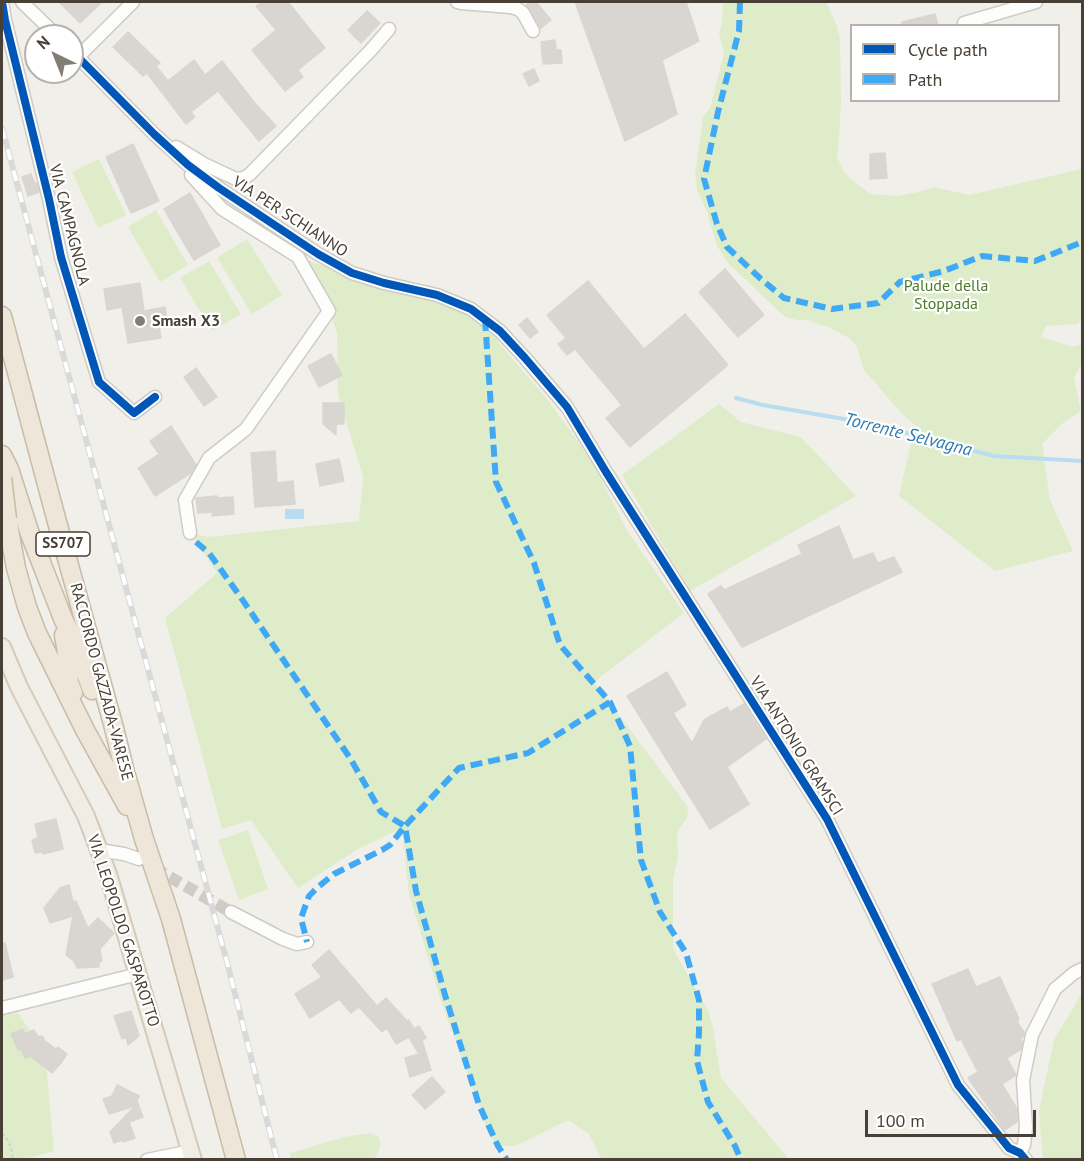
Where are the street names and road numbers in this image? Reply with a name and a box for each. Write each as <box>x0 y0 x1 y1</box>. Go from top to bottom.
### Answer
street label: VIA CAMPAGNOLA <box>45 162 93 288</box>
street label: VIA PER SCHIANNO <box>229 173 351 261</box>
road number: SS707 <box>36 532 90 556</box>
street label: RACCORDO GAZZADA-VARESE <box>65 581 137 783</box>
street label: VIA ANTONIO GRAMSCI <box>745 673 847 819</box>
street label: VIA LEOPOLDO GASPAROTTO <box>83 832 163 1030</box>

